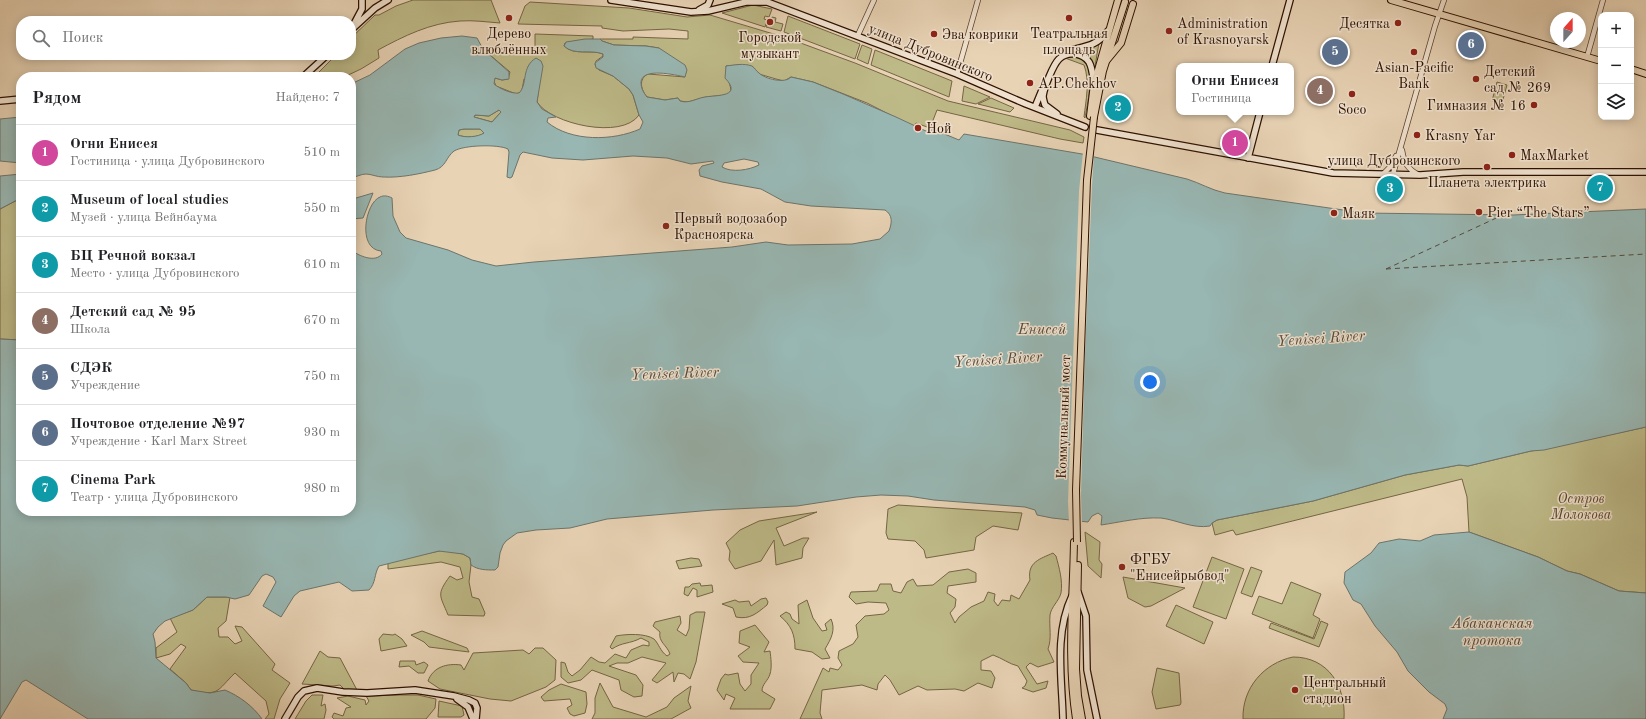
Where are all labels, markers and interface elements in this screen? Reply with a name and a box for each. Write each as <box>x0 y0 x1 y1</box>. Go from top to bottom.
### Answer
north arrow <box>1550 12 1586 48</box>
map controls <box>1598 12 1634 120</box>
button: + <box>1598 12 1634 48</box>
marker: Дерево влюблённых <box>504 13 514 23</box>
marker: Театральная площадь <box>1064 13 1074 23</box>
search box <box>16 16 356 60</box>
marker: Городской музыкант <box>765 17 775 27</box>
place label: Administration of Krasnoyarsk <box>1177 17 1269 47</box>
place label: Десятка <box>1339 17 1390 31</box>
marker: Десятка <box>1393 18 1403 28</box>
street label: улица Дубровинского <box>866 22 995 84</box>
marker: Administration of Krasnoyarsk <box>1164 26 1174 36</box>
icon: search <box>30 27 52 49</box>
place label: Дерево влюблённых <box>471 27 547 57</box>
place label: Театральная площадь <box>1030 27 1108 57</box>
place label: Эва коврики <box>942 28 1019 42</box>
marker: Эва коврики <box>929 29 939 39</box>
pin: 6 <box>1458 30 1484 60</box>
text: Поиск <box>62 31 103 46</box>
place label: Городской музыкант <box>738 31 802 61</box>
pin: 5 <box>1322 37 1348 67</box>
marker: Asian-Pacific Bank <box>1409 47 1419 57</box>
button: − <box>1598 48 1634 84</box>
place label: Asian-Pacific Bank <box>1374 61 1454 91</box>
popup <box>1176 63 1294 115</box>
place label: Детский сад № 269 <box>1484 65 1551 95</box>
text: Огни Енисея <box>1191 74 1279 89</box>
marker: Детский сад № 269 <box>1471 74 1481 84</box>
pin: 4 <box>1307 76 1333 106</box>
place label: A.P.Chekhov <box>1038 77 1117 91</box>
marker: A.P.Chekhov <box>1025 78 1035 88</box>
button: layers <box>1598 84 1634 120</box>
marker: Soco <box>1347 89 1357 99</box>
text: Рядом <box>32 90 81 107</box>
text: Найдено: 7 <box>276 91 340 104</box>
text: Гостиница <box>1191 92 1251 105</box>
pin: 2 <box>1105 93 1131 123</box>
place label: Гимназия № 16 <box>1427 99 1526 113</box>
marker: Гимназия № 16 <box>1529 100 1539 110</box>
place label: Soco <box>1338 103 1366 117</box>
place label: Ной <box>926 122 952 136</box>
marker: Ной <box>913 123 923 133</box>
pin: 1 <box>1222 128 1248 158</box>
place label: Krasny Yar <box>1425 129 1495 143</box>
marker: Krasny Yar <box>1412 130 1422 140</box>
text: Огни Енисея <box>70 137 158 152</box>
text: 1 <box>41 146 49 159</box>
text: 510 m <box>303 146 340 159</box>
place label: MaxMarket <box>1520 149 1589 163</box>
marker: MaxMarket <box>1507 150 1517 160</box>
street label: улица Дубровинского <box>1328 154 1461 168</box>
text: Гостиница · улица Дубровинского <box>70 155 265 168</box>
marker: Планета электрика <box>1482 162 1492 172</box>
pin: 7 <box>1587 173 1613 203</box>
pin: 3 <box>1377 174 1403 204</box>
place label: Планета электрика <box>1428 176 1546 190</box>
text: Museum of local studies <box>70 193 228 208</box>
text: 2 <box>41 202 49 215</box>
text: 550 m <box>303 202 340 215</box>
place label: Pier “The Stars” <box>1487 206 1590 220</box>
place label: Маяк <box>1342 207 1375 221</box>
marker: Pier “The Stars” <box>1474 207 1484 217</box>
marker: Маяк <box>1329 208 1339 218</box>
text: Музей · улица Вейнбаума <box>70 211 217 224</box>
place label: Первый водозабор Красноярска <box>674 212 787 242</box>
marker: Первый водозабор Красноярска <box>661 221 671 231</box>
text: БЦ Речной вокзал <box>70 249 196 264</box>
text: 3 <box>41 258 49 271</box>
text: 610 m <box>303 258 340 271</box>
text: Место · улица Дубровинского <box>70 267 240 280</box>
text: Детский сад № 95 <box>70 305 196 320</box>
text: 4 <box>41 314 49 327</box>
text: 670 m <box>303 314 340 327</box>
text: Школа <box>70 323 110 336</box>
water label: Енисей <box>1017 323 1067 338</box>
water label: Yenisei River <box>1277 329 1366 350</box>
water label: Yenisei River <box>954 350 1043 371</box>
street label: Коммунальный мост <box>1055 354 1073 479</box>
text: СДЭК <box>70 361 112 376</box>
water label: Yenisei River <box>631 365 720 384</box>
text: 5 <box>41 370 49 383</box>
text: 750 m <box>303 370 340 383</box>
your location <box>1140 372 1160 392</box>
text: Учреждение <box>70 379 140 392</box>
text: Почтовое отделение №97 <box>70 417 245 432</box>
text: 6 <box>41 426 49 439</box>
text: 930 m <box>303 426 340 439</box>
text: Учреждение · Karl Marx Street <box>70 435 247 448</box>
text: Cinema Park <box>70 473 156 488</box>
text: 7 <box>41 482 49 495</box>
text: 980 m <box>303 482 340 495</box>
text: Театр · улица Дубровинского <box>70 491 238 504</box>
park label: Остров Молокова <box>1550 492 1612 522</box>
place label: ФГБУ "Енисейрыбвод" <box>1130 553 1230 583</box>
marker: ФГБУ "Енисейрыбвод" <box>1117 562 1127 572</box>
water label: Абаканская протока <box>1450 616 1533 649</box>
place label: Центральный стадион <box>1303 676 1386 706</box>
marker: Центральный стадион <box>1290 685 1300 695</box>

